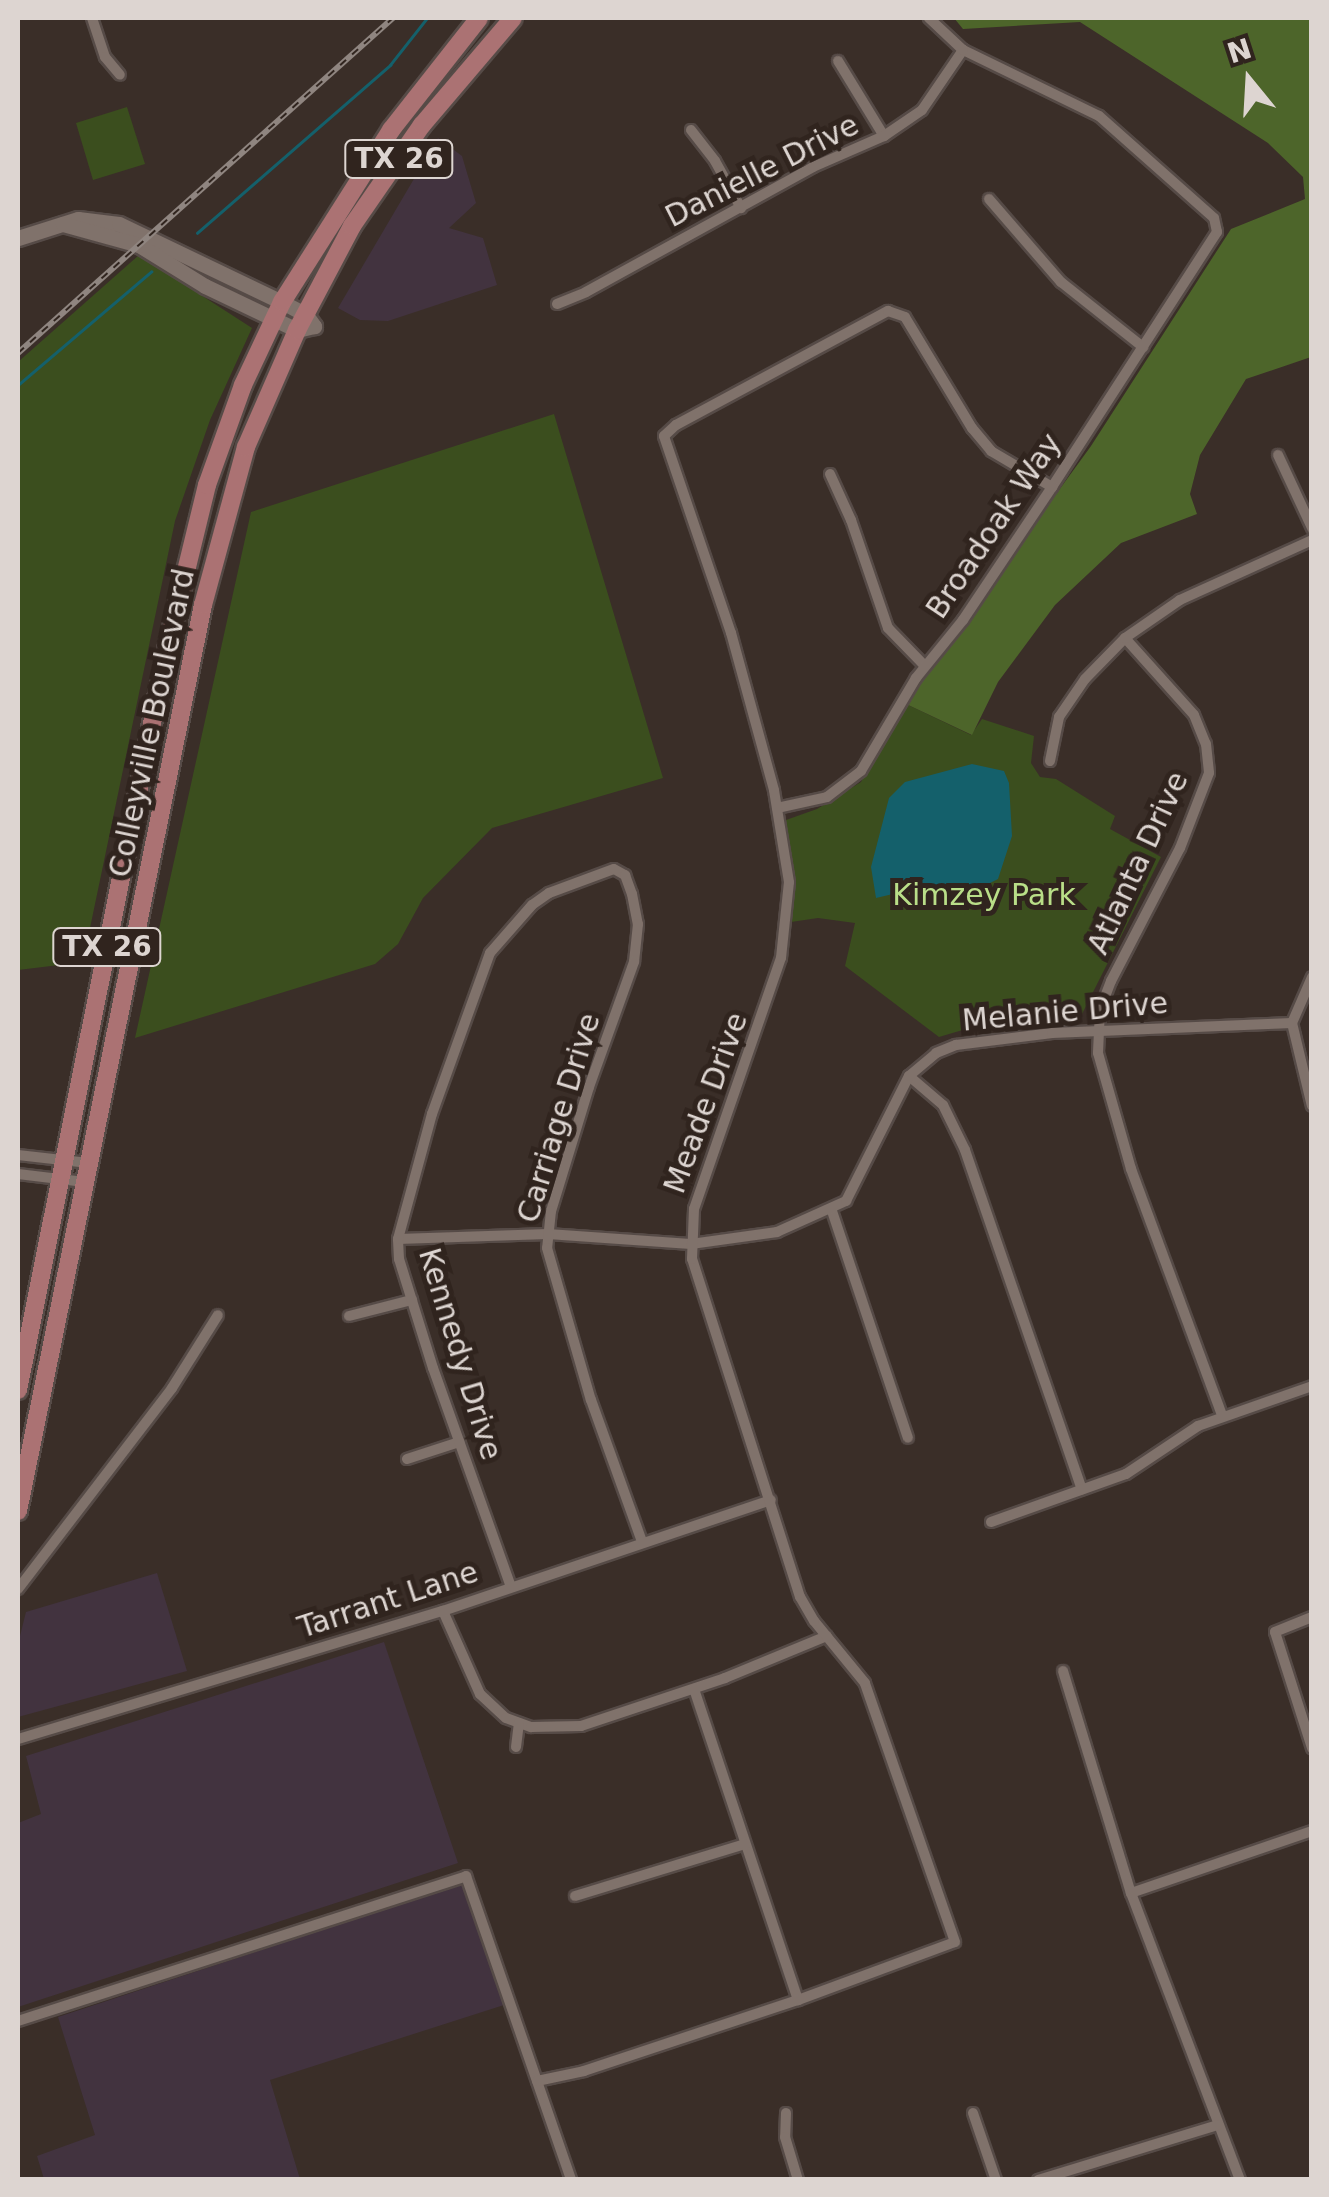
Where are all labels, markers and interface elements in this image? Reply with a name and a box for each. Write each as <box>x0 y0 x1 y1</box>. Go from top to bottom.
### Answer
north arrow <box>1199 30 1299 130</box>
text: N <box>1223 32 1256 70</box>
street label: Danielle Drive <box>659 107 865 235</box>
road number: TX 26 <box>344 136 454 182</box>
street label: Broadoak Way <box>919 427 1069 625</box>
street label: Colleyville Boulevard <box>102 565 202 881</box>
street label: Atlanta Drive <box>1080 766 1196 960</box>
park label: Kimzey Park <box>892 877 1076 913</box>
road number: TX 26 <box>52 924 162 970</box>
street label: Melanie Drive <box>961 985 1169 1039</box>
street label: Meade Drive <box>657 1008 755 1198</box>
street label: Carriage Drive <box>510 1009 608 1227</box>
street label: Kennedy Drive <box>411 1244 509 1464</box>
street label: Tarrant Lane <box>293 1554 483 1646</box>

